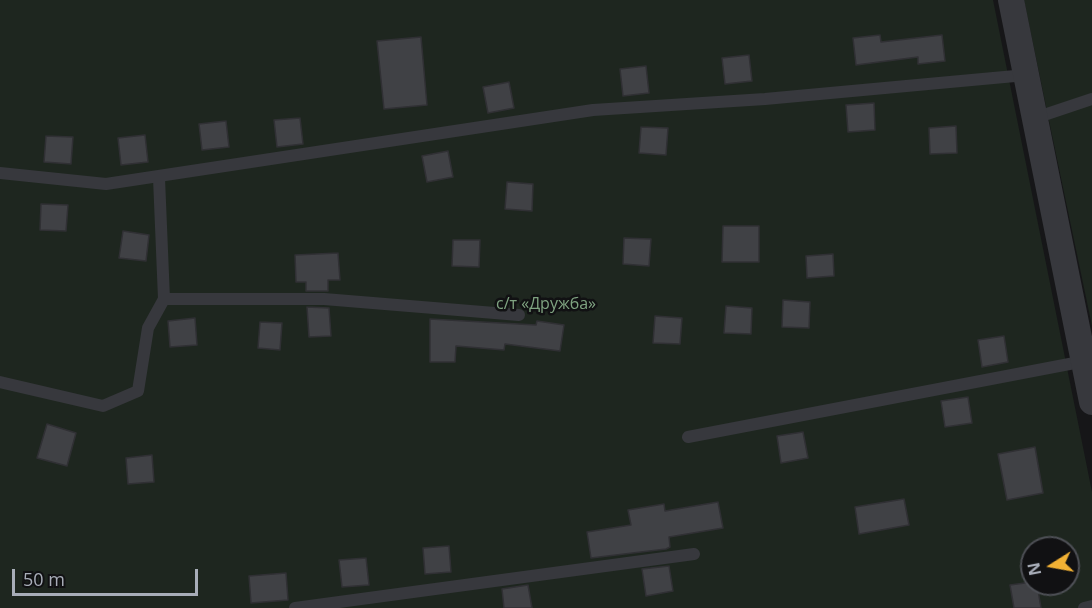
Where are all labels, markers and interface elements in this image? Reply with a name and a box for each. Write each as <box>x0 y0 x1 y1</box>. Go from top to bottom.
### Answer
park label: с/т «Дружба» <box>496 294 596 314</box>
north arrow <box>1020 536 1080 596</box>
scale bar <box>15 557 201 595</box>
text: N <box>1022 561 1046 578</box>
text: 50 m <box>23 567 65 591</box>

